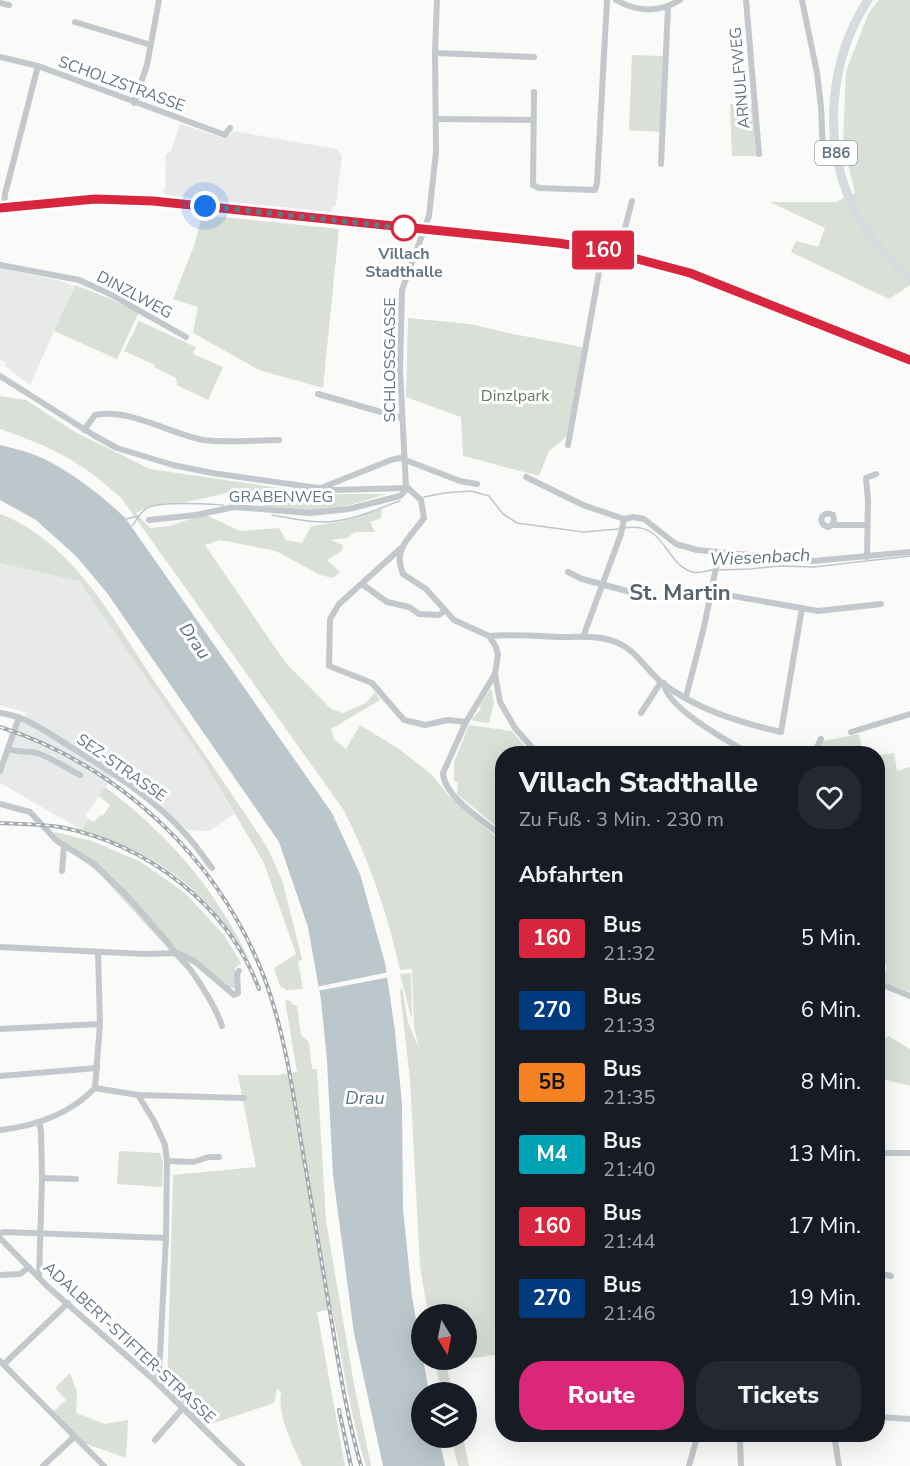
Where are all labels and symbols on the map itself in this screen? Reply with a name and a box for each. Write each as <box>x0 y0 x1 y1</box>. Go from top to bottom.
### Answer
street label: ARNULFWEG <box>725 26 755 130</box>
street label: SCHOLZSTRASSE <box>55 51 188 117</box>
road number: B86 <box>815 141 857 165</box>
your location <box>190 191 220 221</box>
marker: Villach Stadthalle <box>391 215 417 241</box>
line badge: 160 <box>568 230 638 270</box>
place label: Villach Stadthalle <box>365 243 443 283</box>
street label: DINZLWEG <box>93 266 176 324</box>
street label: SCHLOSSGASSE <box>379 297 401 423</box>
park label: Dinzlpark <box>481 385 550 407</box>
street label: GRABENWEG <box>229 486 333 508</box>
water label: Wiesenbach <box>709 542 811 572</box>
district label: St. Martin <box>629 578 731 608</box>
water label: Drau <box>174 618 216 664</box>
street label: SEZ-STRASSE <box>72 729 171 807</box>
water label: Drau <box>345 1086 385 1110</box>
street label: ADALBERT-STIFTER-STRASSE <box>38 1257 220 1428</box>
north arrow <box>411 1304 477 1370</box>

